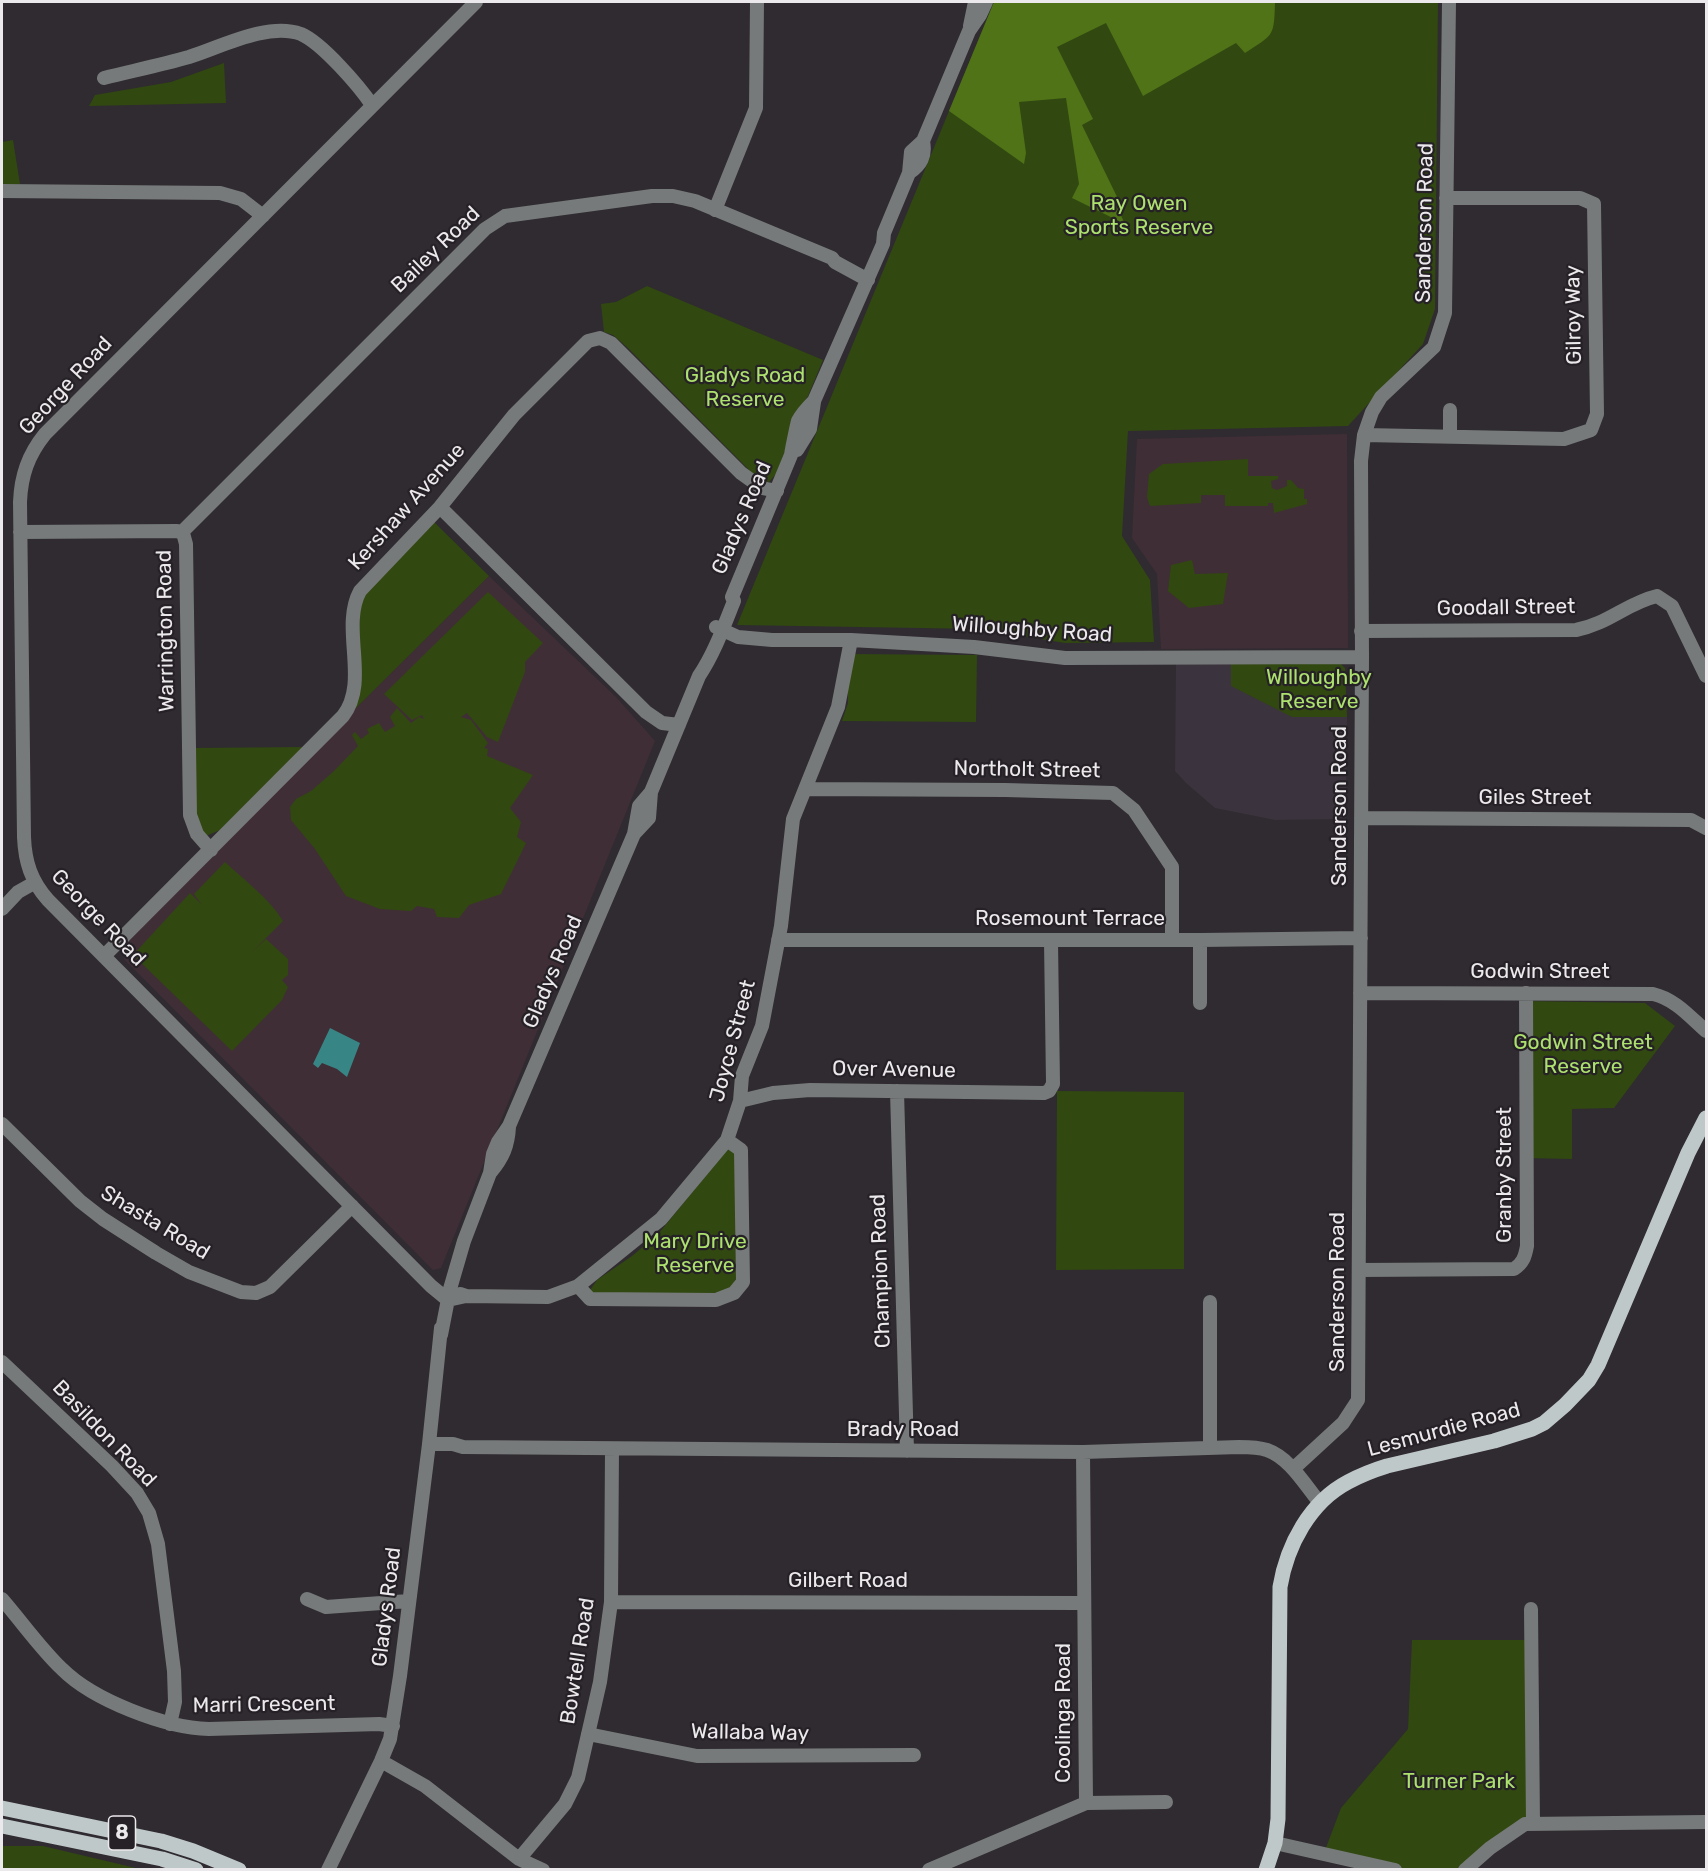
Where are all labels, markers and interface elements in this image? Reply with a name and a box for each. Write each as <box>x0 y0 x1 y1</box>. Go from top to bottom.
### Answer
street label: Sanderson Road <box>1411 143 1439 303</box>
park label: Ray Owen Sports Reserve <box>1065 191 1213 241</box>
street label: Bailey Road <box>386 201 486 299</box>
street label: Gilroy Way <box>1561 265 1587 365</box>
street label: George Road <box>14 332 118 440</box>
park label: Gladys Road Reserve <box>685 363 805 413</box>
street label: Kershaw Avenue <box>343 438 471 576</box>
street label: Gladys Road <box>707 458 777 578</box>
street label: Warrington Road <box>152 550 180 712</box>
street label: Goodall Street <box>1437 594 1575 622</box>
street label: Willoughby Road <box>951 612 1113 648</box>
park label: Willoughby Reserve <box>1266 665 1372 715</box>
street label: Sanderson Road <box>1327 726 1353 886</box>
street label: Northolt Street <box>953 756 1101 784</box>
street label: Giles Street <box>1479 785 1591 811</box>
street label: George Road <box>45 864 151 972</box>
street label: Rosemount Terrace <box>975 906 1165 932</box>
street label: Gladys Road <box>518 912 588 1032</box>
street label: Godwin Street <box>1470 959 1610 985</box>
street label: Joyce Street <box>705 977 761 1105</box>
park label: Godwin Street Reserve <box>1513 1030 1653 1080</box>
street label: Over Avenue <box>832 1056 956 1084</box>
street label: Granby Street <box>1492 1107 1518 1243</box>
street label: Shasta Road <box>96 1181 214 1265</box>
street label: Champion Road <box>866 1193 896 1349</box>
street label: Sanderson Road <box>1325 1212 1351 1372</box>
park label: Mary Drive Reserve <box>643 1229 747 1279</box>
street label: Basildon Road <box>47 1375 161 1493</box>
street label: Lesmurdie Road <box>1365 1397 1523 1463</box>
street label: Brady Road <box>847 1417 959 1443</box>
street label: Gladys Road <box>367 1546 407 1668</box>
street label: Gilbert Road <box>788 1568 908 1594</box>
street label: Bowtell Road <box>556 1596 600 1726</box>
street label: Coolinga Road <box>1051 1643 1077 1783</box>
street label: Marri Crescent <box>192 1691 336 1719</box>
street label: Wallaba Way <box>691 1719 809 1747</box>
park label: Turner Park <box>1403 1769 1515 1795</box>
road number: 8 <box>108 1816 136 1850</box>

